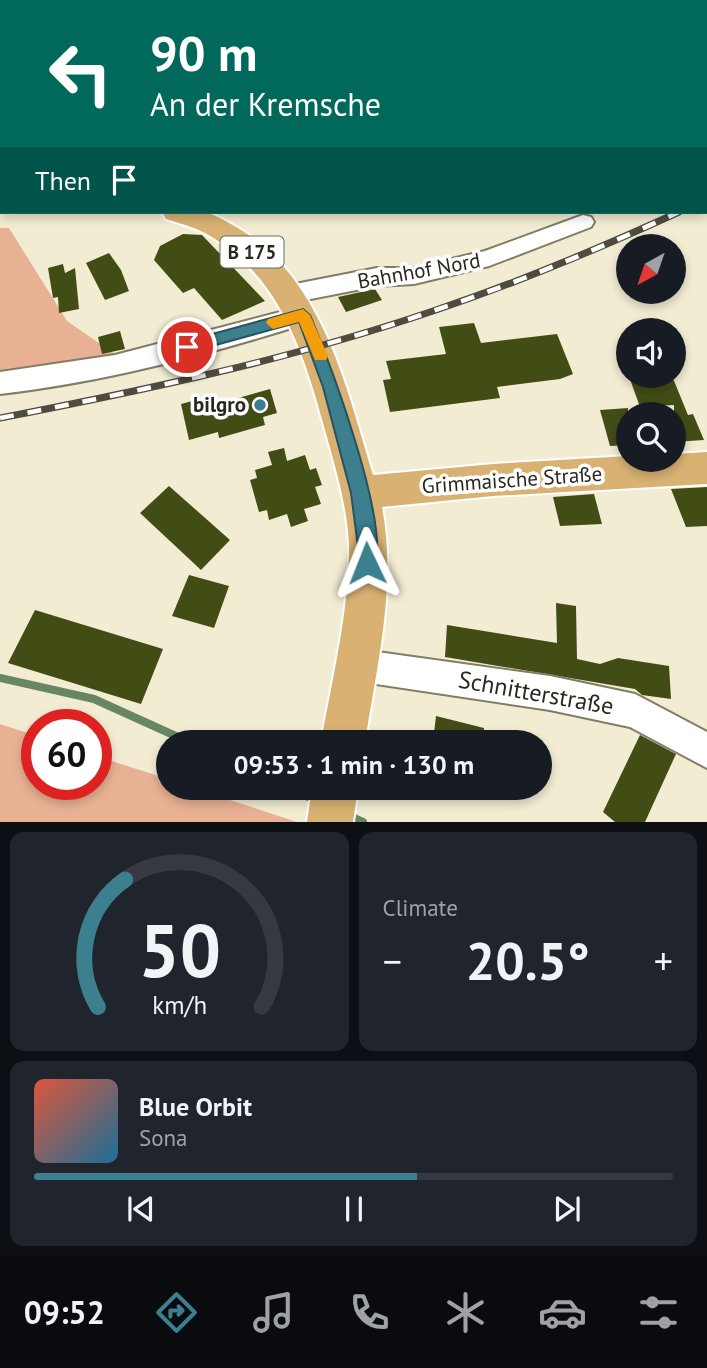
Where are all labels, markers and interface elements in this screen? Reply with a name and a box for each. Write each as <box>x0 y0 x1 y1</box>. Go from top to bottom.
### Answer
text: 90 m <box>150 21 257 85</box>
icon: left <box>35 28 126 119</box>
text: An der Kremsche <box>150 83 381 125</box>
icon: arrive <box>105 161 143 199</box>
text: Then <box>35 164 91 197</box>
north arrow <box>616 234 686 304</box>
map controls <box>616 234 686 472</box>
road number: B 175 <box>220 236 284 268</box>
street label: Bahnhof Nord <box>355 246 482 295</box>
pin <box>157 317 217 377</box>
button: sound <box>616 318 686 388</box>
icon: arrive <box>168 328 206 366</box>
place label: bilgro <box>193 391 246 418</box>
marker: bilgro <box>252 397 268 413</box>
button: search <box>616 402 686 472</box>
street label: Grimmaische Straße <box>421 460 603 499</box>
position arrow <box>330 526 404 600</box>
street label: Schnitterstraße <box>456 664 616 721</box>
speed limit sign: 60 <box>21 709 112 800</box>
text: 09:53 · 1 min · 130 m <box>234 748 474 781</box>
text: Climate <box>383 893 458 922</box>
text: 50 <box>138 904 221 998</box>
text: 20.5° <box>466 927 590 994</box>
text: − <box>383 936 402 985</box>
text: + <box>654 936 673 985</box>
text: km/h <box>152 989 207 1021</box>
text: Blue Orbit <box>139 1090 252 1123</box>
text: Sona <box>139 1123 188 1152</box>
icon: previous <box>122 1190 160 1228</box>
icon: pause <box>335 1190 373 1228</box>
icon: next <box>548 1190 586 1228</box>
icon: directions <box>152 1288 201 1337</box>
icon: music <box>249 1288 298 1337</box>
icon: phone <box>345 1288 394 1337</box>
icon: climate <box>441 1288 490 1337</box>
icon: car <box>538 1288 587 1337</box>
icon: filters <box>634 1288 683 1337</box>
text: 09:52 <box>24 1291 105 1333</box>

